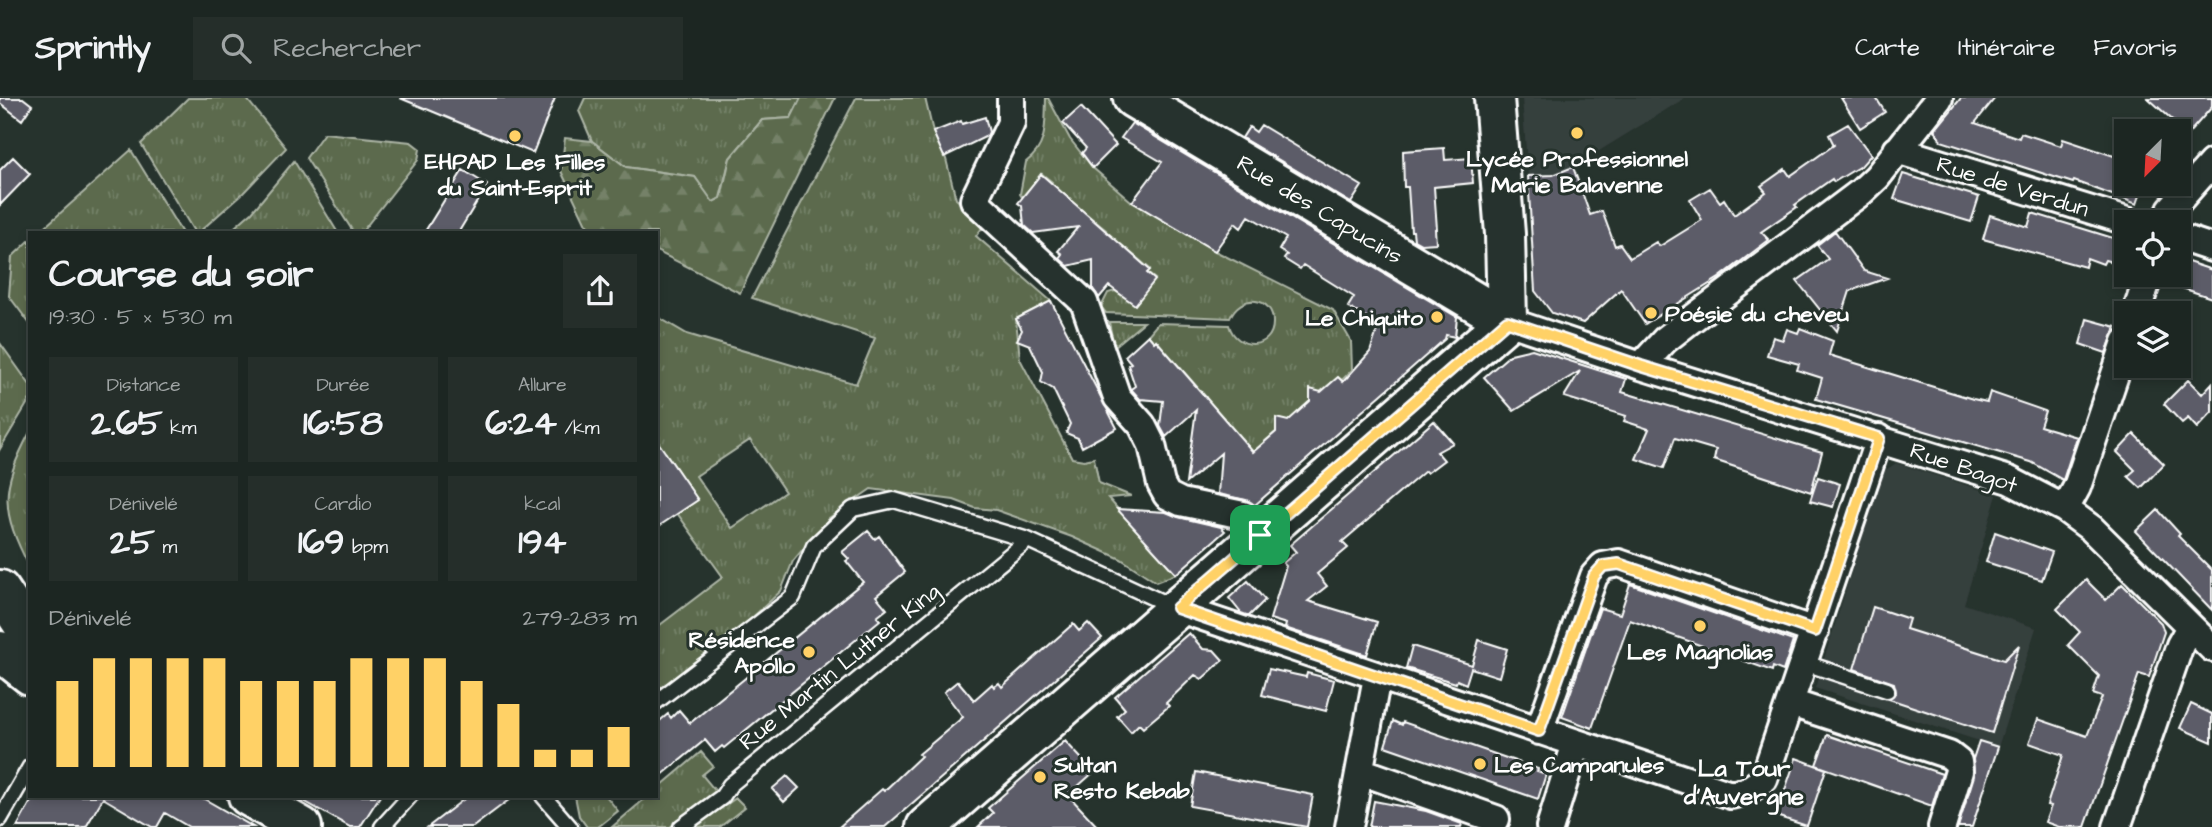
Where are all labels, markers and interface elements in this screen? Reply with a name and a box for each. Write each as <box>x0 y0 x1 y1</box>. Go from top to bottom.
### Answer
search box <box>193 17 683 80</box>
text: Sprintly <box>35 25 151 71</box>
icon: search <box>217 29 255 67</box>
text: Rechercher <box>273 30 421 66</box>
text: Carte <box>1855 31 1920 65</box>
text: Itinéraire <box>1958 31 2055 65</box>
text: Favoris <box>2093 31 2177 65</box>
north arrow <box>2114 119 2191 196</box>
map controls <box>2114 119 2191 378</box>
marker: Lycée Professionnel Marie Balavenne <box>1569 125 1585 141</box>
marker: EHPAD Les Filles du Saint-Esprit <box>507 128 523 144</box>
place label: Lycée Professionnel Marie Balavenne <box>1466 143 1688 201</box>
place label: EHPAD Les Filles du Saint-Esprit <box>425 146 606 204</box>
street label: Rue des Capucins <box>1231 148 1408 272</box>
street label: Rue de Verdun <box>1933 149 2093 225</box>
button: locate <box>2114 210 2191 287</box>
text: Course du soir <box>49 249 314 301</box>
button: share <box>563 254 637 328</box>
place label: Poésie du cheveu <box>1665 298 1849 330</box>
text: 19:30 · 5 × 530 m <box>49 301 232 333</box>
button: layers <box>2114 301 2191 378</box>
place label: Le Chiquito <box>1305 302 1423 334</box>
marker: Poésie du cheveu <box>1643 305 1659 321</box>
marker: Le Chiquito <box>1429 309 1445 325</box>
text: Distance <box>107 372 181 399</box>
text: Durée <box>316 372 370 399</box>
text: Allure <box>518 372 567 399</box>
text: 2.65 <box>91 399 162 448</box>
text: 16:58 <box>303 399 383 448</box>
text: 6:24 <box>485 399 557 448</box>
text: km <box>162 415 197 442</box>
text: /km <box>557 415 600 442</box>
street label: Rue Bagot <box>1905 435 2022 502</box>
text: Dénivelé <box>109 491 178 518</box>
text: Cardio <box>315 491 371 518</box>
text: kcal <box>524 491 561 518</box>
pin <box>1230 505 1290 565</box>
icon: arrive <box>1241 516 1279 554</box>
text: 25 <box>110 518 155 567</box>
text: 169 <box>298 518 344 567</box>
text: 194 <box>518 518 566 567</box>
text: m <box>155 534 177 561</box>
text: bpm <box>344 534 388 561</box>
street label: Rue Martin Luther King <box>732 576 948 759</box>
text: Dénivelé <box>49 602 132 634</box>
text: 279–283 m <box>523 602 637 634</box>
marker: Les Magnolias <box>1692 618 1708 634</box>
place label: Résidence Apollo <box>688 624 796 682</box>
place label: Les Magnolias <box>1627 636 1774 669</box>
marker: Résidence Apollo <box>801 644 817 660</box>
place label: Sultan Resto Kebab <box>1053 749 1190 807</box>
place label: Les Campanules <box>1494 749 1665 781</box>
district label: La Tour d'Auvergne <box>1683 752 1804 815</box>
marker: Les Campanules <box>1472 756 1488 772</box>
marker: Sultan Resto Kebab <box>1032 769 1048 785</box>

